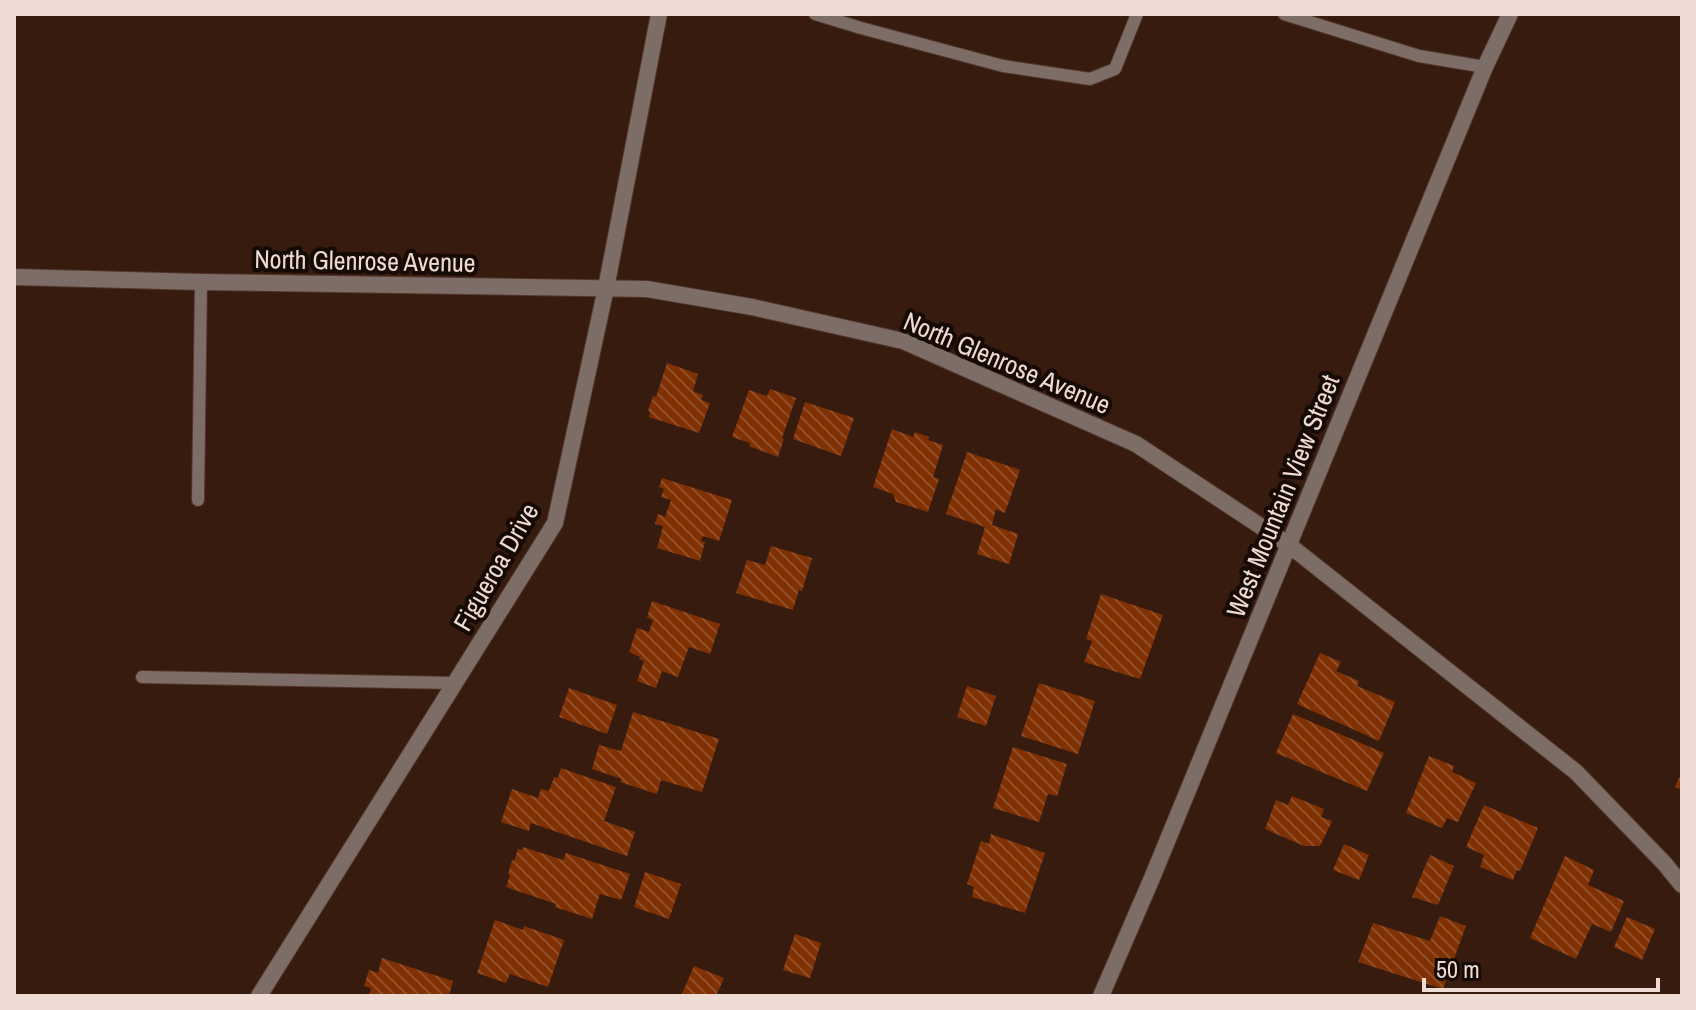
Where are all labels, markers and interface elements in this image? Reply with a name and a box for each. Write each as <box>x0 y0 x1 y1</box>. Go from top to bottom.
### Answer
street label: North Glenrose Avenue <box>254 241 476 280</box>
street label: North Glenrose Avenue <box>899 303 1116 422</box>
street label: West Mountain View Street <box>1218 369 1347 622</box>
street label: Figueroa Drive <box>445 496 546 637</box>
scale bar <box>1424 942 1658 992</box>
text: 50 m <box>1436 953 1480 985</box>

